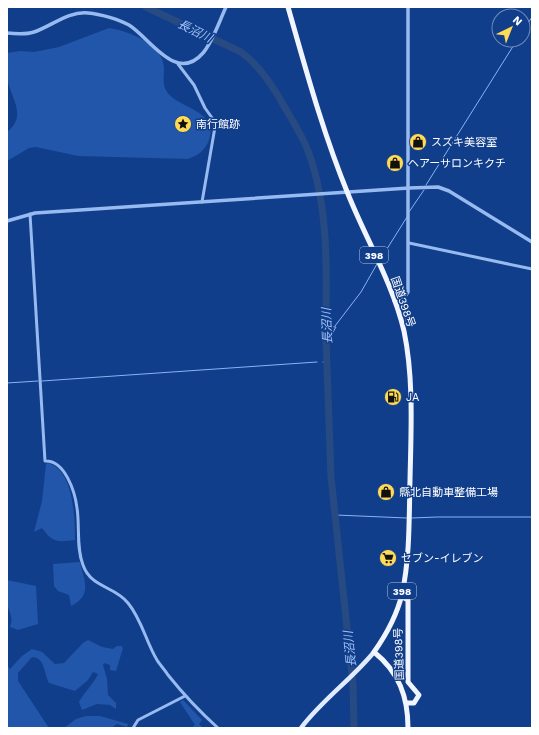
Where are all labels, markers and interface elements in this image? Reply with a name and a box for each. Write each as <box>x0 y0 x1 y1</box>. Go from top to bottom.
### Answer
north arrow <box>491 8 531 48</box>
text: N <box>510 14 525 29</box>
water label: 長沼川 <box>176 17 216 46</box>
place icon: 南行館跡 <box>173 114 193 134</box>
place label: 南行館跡 <box>196 118 240 131</box>
shop icon: スズキ美容室 <box>408 132 428 152</box>
place label: スズキ美容室 <box>431 136 497 149</box>
shop icon: ヘアーサロンキクチ <box>385 153 405 173</box>
place label: ヘアーサロンキクチ <box>408 157 506 170</box>
road number: 398 <box>360 247 388 263</box>
street label: 国道398号 <box>388 275 418 329</box>
water label: 長沼川 <box>319 306 335 344</box>
fuel station icon: JA <box>383 387 403 407</box>
place label: JA <box>406 391 419 404</box>
shop icon: 縣北自動車整備工場 <box>376 482 396 502</box>
place label: 縣北自動車整備工場 <box>399 486 498 499</box>
supermarket icon: セブン-イレブン <box>378 548 398 568</box>
place label: セブン-イレブン <box>401 552 484 565</box>
road number: 398 <box>388 583 416 599</box>
street label: 国道398号 <box>392 627 406 681</box>
water label: 長沼川 <box>341 628 359 668</box>

